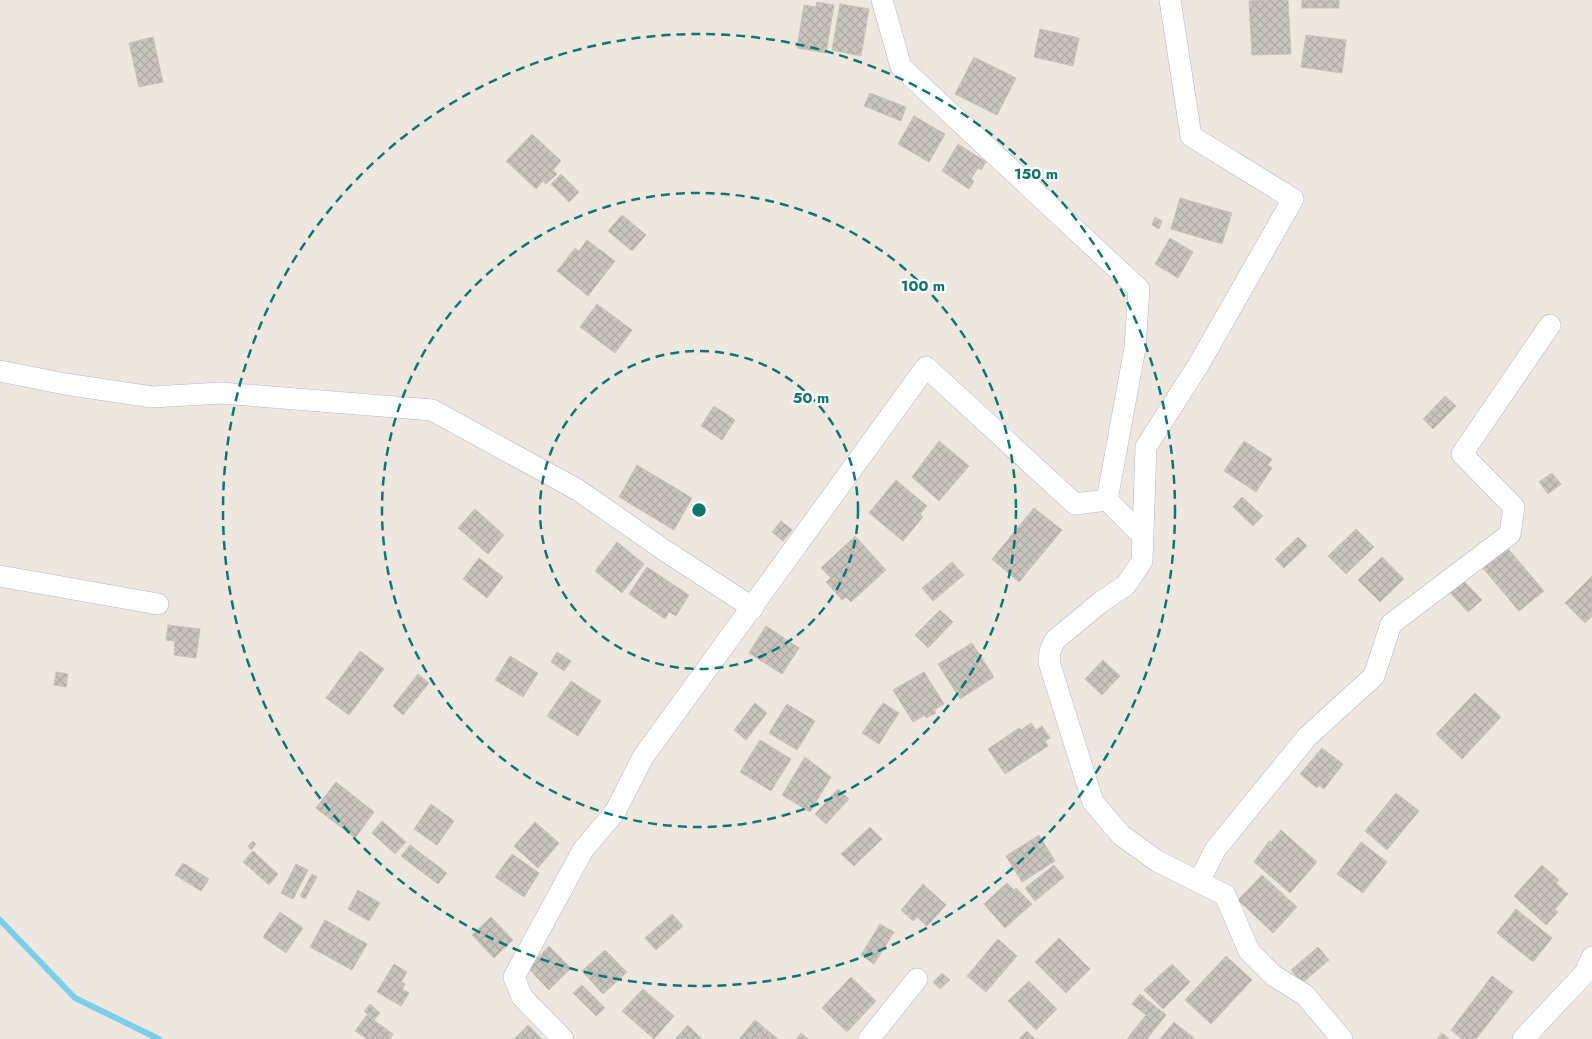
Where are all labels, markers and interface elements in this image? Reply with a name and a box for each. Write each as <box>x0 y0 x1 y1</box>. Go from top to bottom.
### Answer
text: 150 m <box>1014 163 1058 185</box>
text: 100 m <box>901 275 945 297</box>
text: 50 m <box>793 387 829 409</box>
centre of rings <box>690 501 708 519</box>

